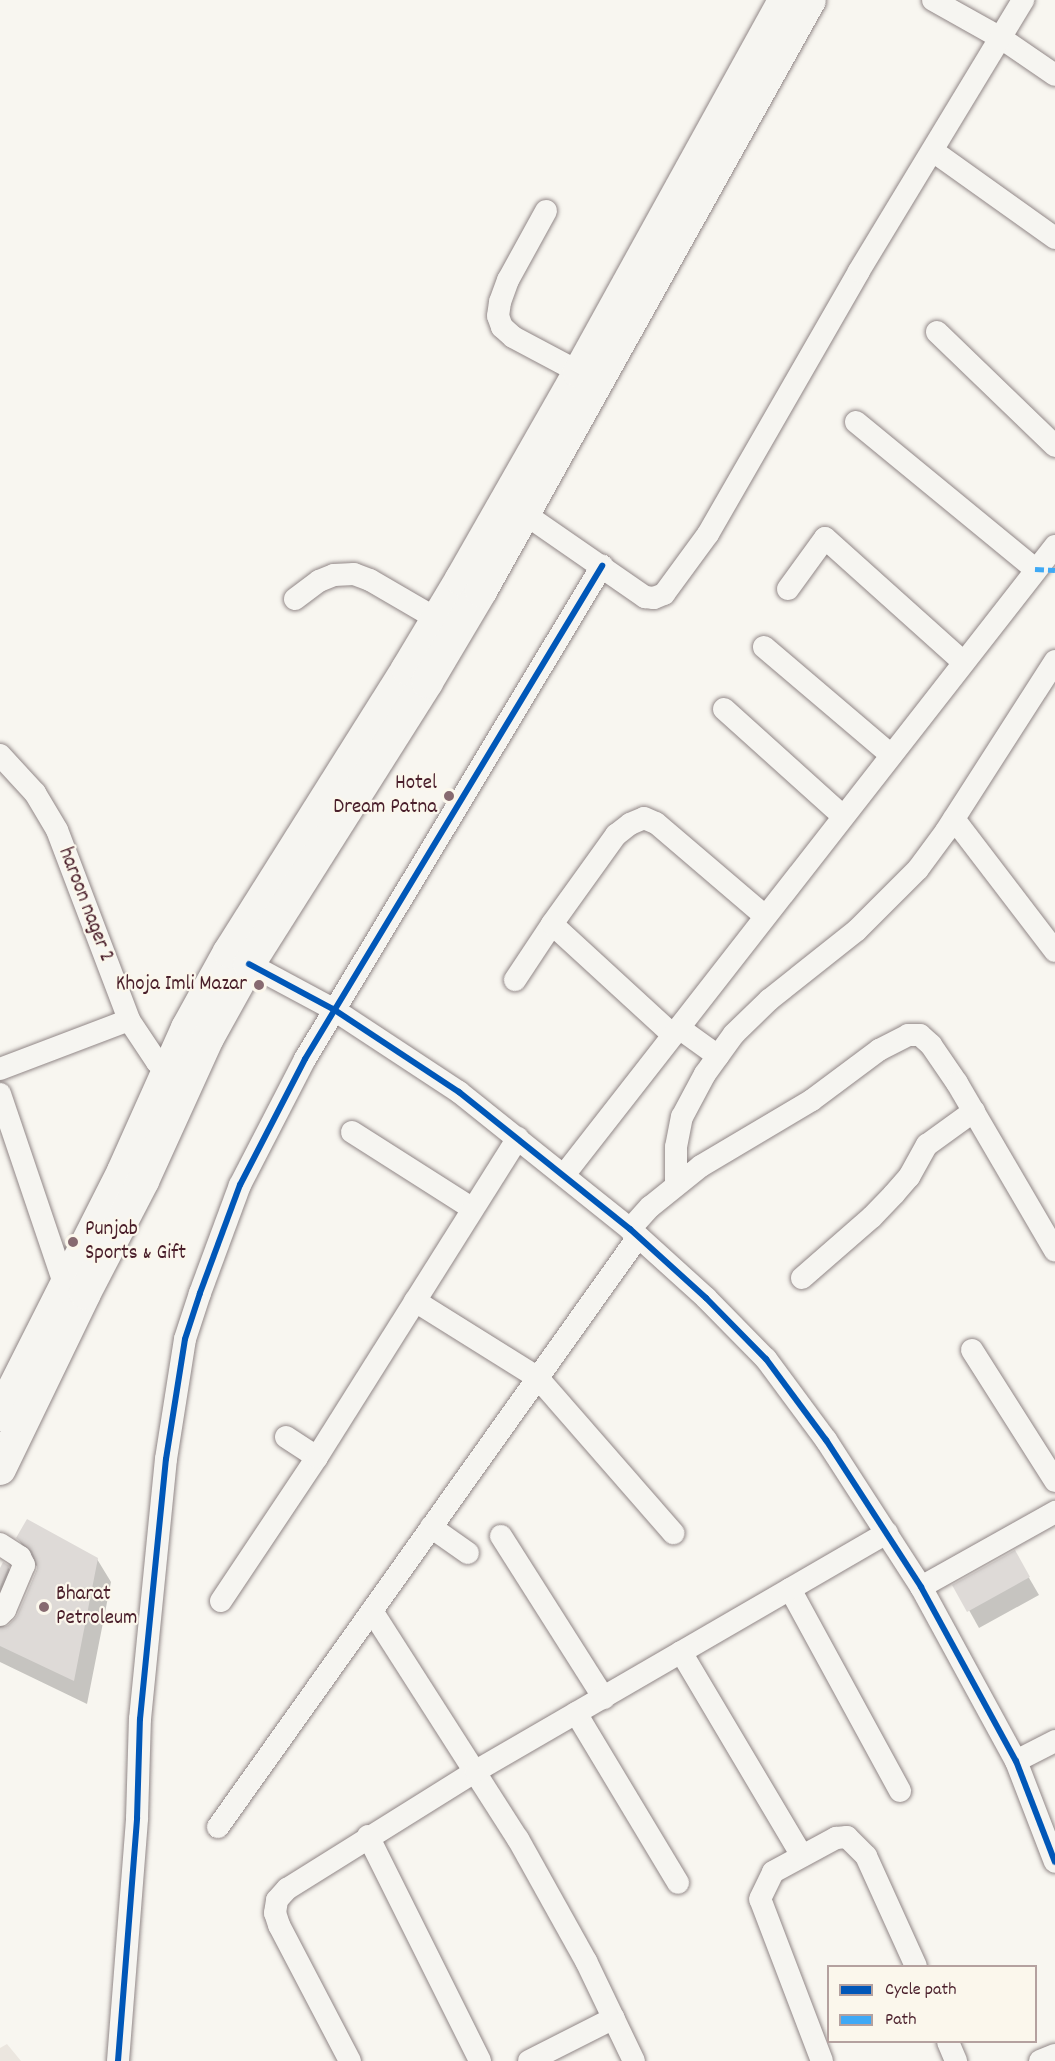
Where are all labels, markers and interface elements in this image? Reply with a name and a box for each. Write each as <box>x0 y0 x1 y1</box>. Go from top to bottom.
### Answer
place label: Hotel Dream Patna <box>333 771 437 821</box>
marker: Hotel Dream Patna <box>442 789 456 803</box>
street label: haroon nager 2 <box>52 844 118 966</box>
place label: Khoja Imli Mazar <box>116 972 247 998</box>
marker: Khoja Imli Mazar <box>252 978 266 992</box>
place label: Punjab Sports & Gift <box>85 1217 186 1267</box>
marker: Punjab Sports & Gift <box>66 1235 80 1249</box>
place label: Bharat Petroleum <box>56 1582 137 1632</box>
marker: Bharat Petroleum <box>37 1600 51 1614</box>
legend <box>827 1965 1037 2043</box>
text: Cycle path <box>885 1978 956 2003</box>
text: Path <box>885 2008 917 2033</box>

